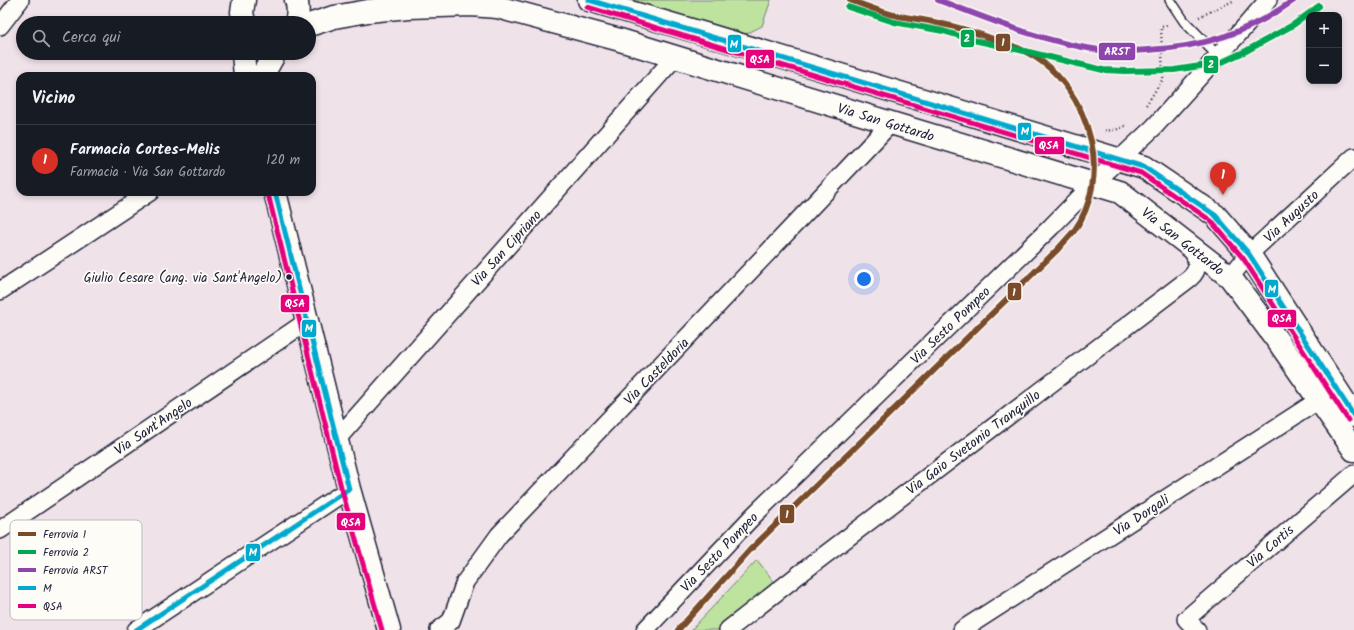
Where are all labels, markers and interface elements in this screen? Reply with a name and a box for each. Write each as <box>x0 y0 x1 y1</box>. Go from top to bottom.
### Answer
map controls <box>1306 12 1342 84</box>
button: + <box>1306 12 1342 48</box>
search box <box>16 16 316 60</box>
text: Cerca qui <box>62 26 120 50</box>
icon: search <box>30 27 52 49</box>
line badge: 2 <box>960 29 975 48</box>
text: 2 <box>964 30 970 48</box>
line badge: 1 <box>995 33 1011 52</box>
line badge: M <box>727 34 742 53</box>
text: 1 <box>1001 34 1005 52</box>
text: M <box>730 36 739 54</box>
line badge: ARST <box>1098 42 1136 61</box>
text: ARST <box>1104 43 1131 61</box>
button: − <box>1306 48 1342 84</box>
line badge: QSA <box>745 49 775 69</box>
text: QSA <box>750 51 770 69</box>
line badge: 2 <box>1203 55 1219 74</box>
text: 2 <box>1208 56 1214 74</box>
text: Vicino <box>32 85 75 112</box>
street label: Via San Gottardo <box>835 98 937 148</box>
line badge: M <box>1017 122 1032 141</box>
text: M <box>1021 123 1030 141</box>
line badge: QSA <box>1034 136 1065 155</box>
text: QSA <box>1039 137 1059 155</box>
text: Farmacia Cortes-Melis <box>70 138 220 162</box>
text: 1 <box>43 150 47 171</box>
text: 120 m <box>266 150 300 171</box>
text: Farmacia · Via San Gottardo <box>70 162 225 183</box>
pin: 1 <box>1210 162 1236 195</box>
street label: Via Augusto <box>1259 185 1325 248</box>
street label: Via San Gottardo <box>1136 202 1229 281</box>
street label: Via San Cipriano <box>466 205 547 292</box>
place label: Giulio Cesare (ang. via Sant'Angelo) <box>84 268 282 289</box>
your location <box>854 269 874 289</box>
marker: Giulio Cesare (ang. via Sant'Angelo) <box>284 272 294 282</box>
line badge: M <box>1264 279 1279 298</box>
text: M <box>1268 281 1277 299</box>
street label: Via Sesto Pompeo <box>905 282 996 370</box>
line badge: 1 <box>1007 282 1022 301</box>
text: 1 <box>1012 284 1016 302</box>
line badge: QSA <box>280 294 310 313</box>
text: QSA <box>285 295 305 313</box>
line badge: QSA <box>1267 309 1297 328</box>
text: QSA <box>1272 310 1292 328</box>
line badge: M <box>301 319 317 338</box>
text: M <box>305 320 314 338</box>
street label: Via Casteldoria <box>619 333 695 411</box>
street label: Via Gaio Svetonio Tranquillo <box>902 385 1046 501</box>
street label: Via Sant'Angelo <box>110 392 197 461</box>
street label: Via Dorgali <box>1109 489 1174 542</box>
line badge: 1 <box>779 504 795 524</box>
text: 1 <box>785 506 789 524</box>
street label: Via Sesto Pompeo <box>676 507 764 598</box>
line badge: QSA <box>336 512 366 531</box>
text: QSA <box>341 514 361 532</box>
legend <box>10 520 142 620</box>
street label: Via Cortis <box>1242 520 1299 574</box>
text: Ferrovia 1 <box>43 526 86 544</box>
line badge: M <box>245 543 261 562</box>
text: Ferrovia 2 <box>43 544 89 562</box>
text: M <box>249 544 258 562</box>
text: Ferrovia ARST <box>43 562 109 580</box>
text: M <box>43 580 52 598</box>
text: QSA <box>43 598 63 616</box>

